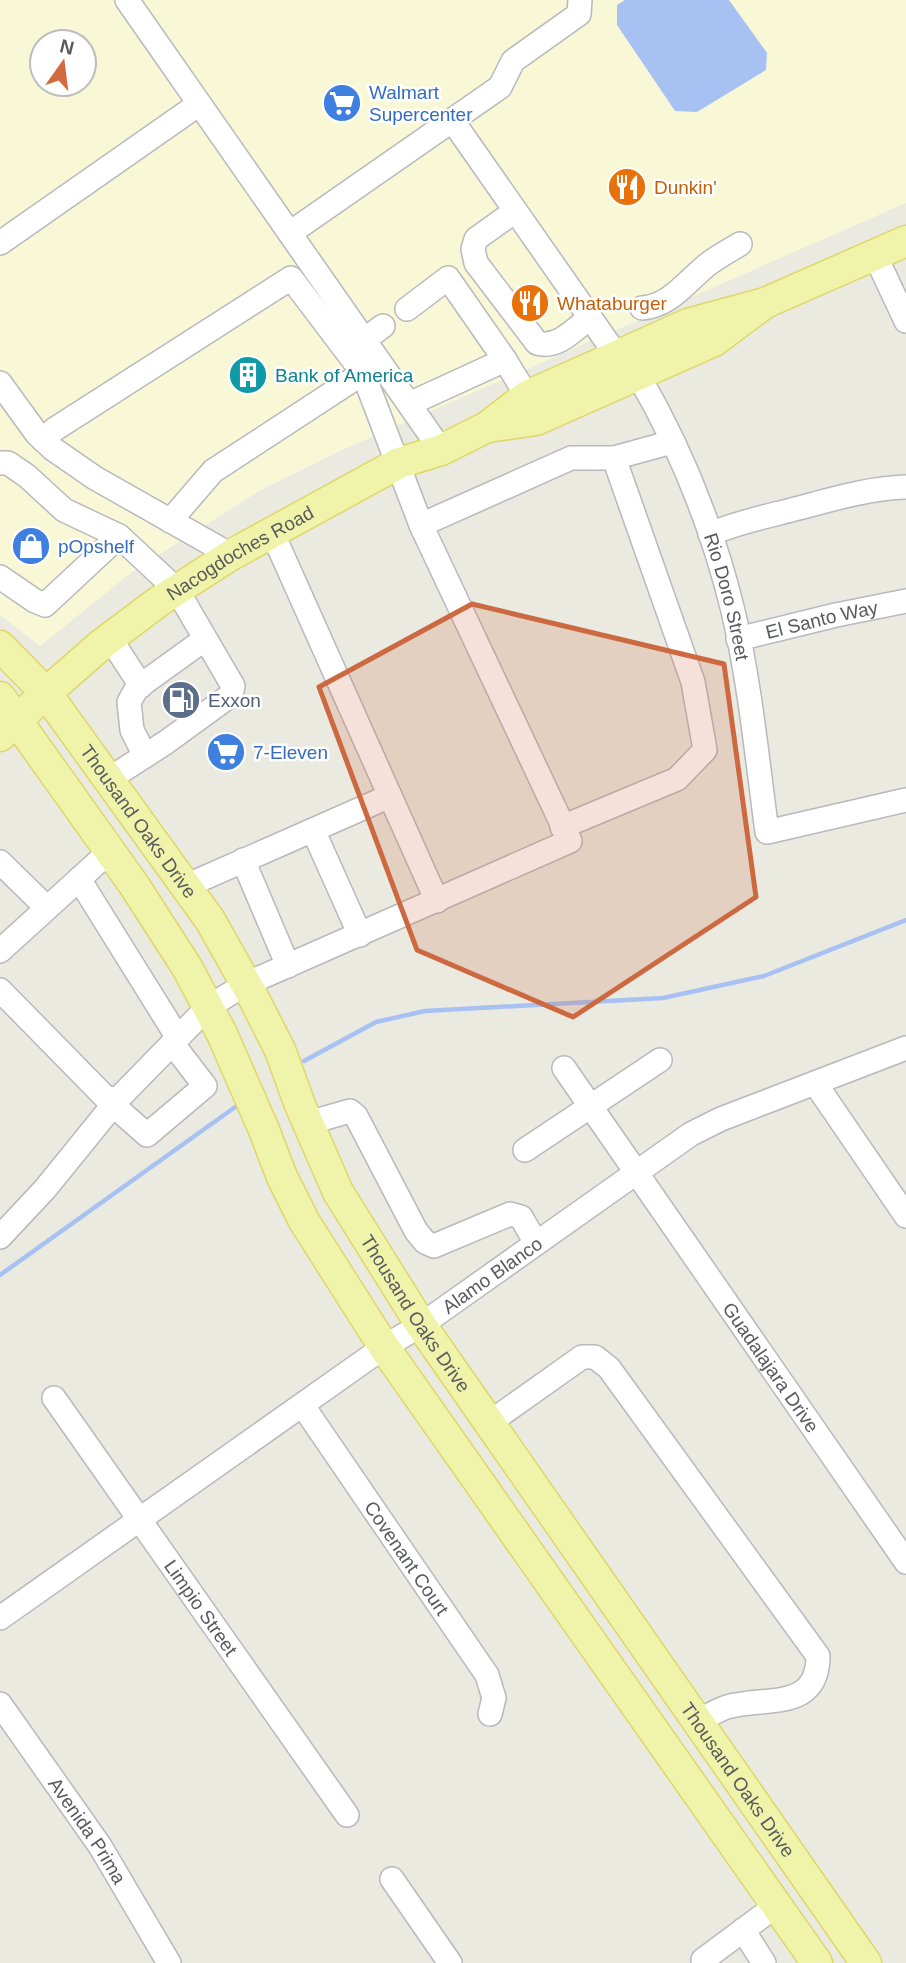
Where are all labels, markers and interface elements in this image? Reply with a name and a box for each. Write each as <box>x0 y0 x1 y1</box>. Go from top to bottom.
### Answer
north arrow <box>28 28 98 98</box>
text: N <box>58 35 76 59</box>
supermarket icon: Walmart Supercenter <box>321 82 363 124</box>
place label: Walmart Supercenter <box>369 82 473 125</box>
restaurant icon: Dunkin' <box>606 166 648 208</box>
place label: Dunkin' <box>654 177 717 198</box>
restaurant icon: Whataburger <box>509 282 551 324</box>
place label: Whataburger <box>557 293 668 314</box>
building icon: Bank of America <box>227 354 269 396</box>
place label: Bank of America <box>275 365 414 386</box>
street label: Nacogdoches Road <box>163 502 317 605</box>
shop icon: pOpshelf <box>10 525 52 567</box>
street label: Rio Doro Street <box>700 530 753 663</box>
place label: pOpshelf <box>58 536 135 557</box>
street label: El Santo Way <box>764 597 880 643</box>
fuel station icon: Exxon <box>160 679 202 721</box>
place label: Exxon <box>208 690 261 711</box>
supermarket icon: 7-Eleven <box>205 731 247 773</box>
street label: Thousand Oaks Drive <box>76 741 201 902</box>
place label: 7-Eleven <box>253 742 328 763</box>
street label: Thousand Oaks Drive <box>356 1231 475 1396</box>
street label: Alamo Blanco <box>438 1233 546 1318</box>
street label: Guadalajara Drive <box>719 1299 823 1437</box>
street label: Covenant Court <box>360 1497 453 1620</box>
street label: Limpio Street <box>160 1556 242 1660</box>
street label: Thousand Oaks Drive <box>676 1698 799 1861</box>
street label: Avenida Prima <box>44 1774 130 1888</box>

